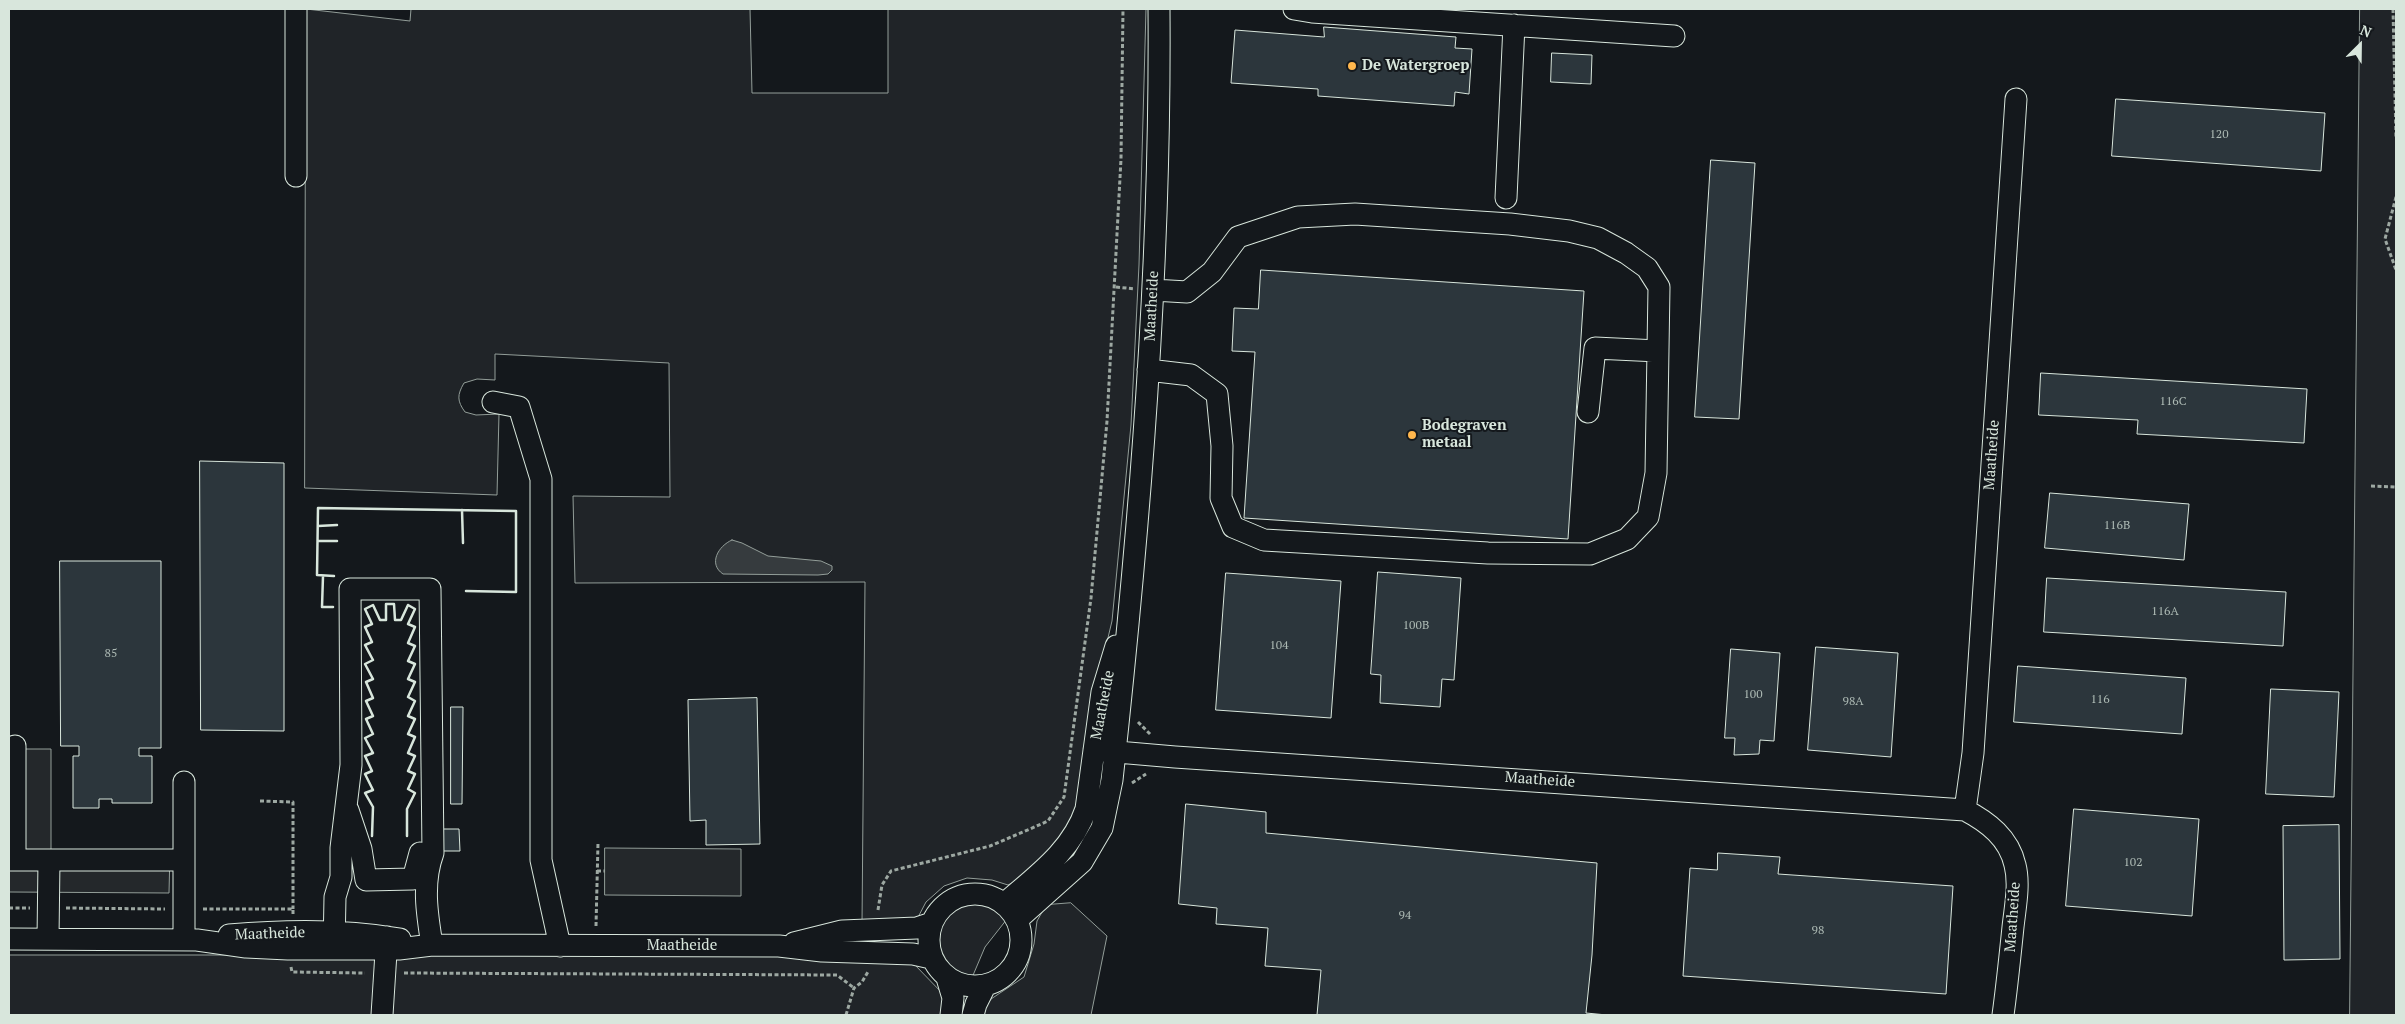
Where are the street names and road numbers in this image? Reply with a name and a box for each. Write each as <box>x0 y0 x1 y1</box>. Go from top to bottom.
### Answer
street label: Maatheide <box>1141 270 1163 342</box>
street label: Maatheide <box>1981 419 2003 491</box>
street label: Maatheide <box>1087 669 1119 741</box>
street label: Maatheide <box>1504 769 1576 791</box>
street label: Maatheide <box>2002 881 2024 953</box>
street label: Maatheide <box>234 924 306 944</box>
street label: Maatheide <box>647 937 717 955</box>

